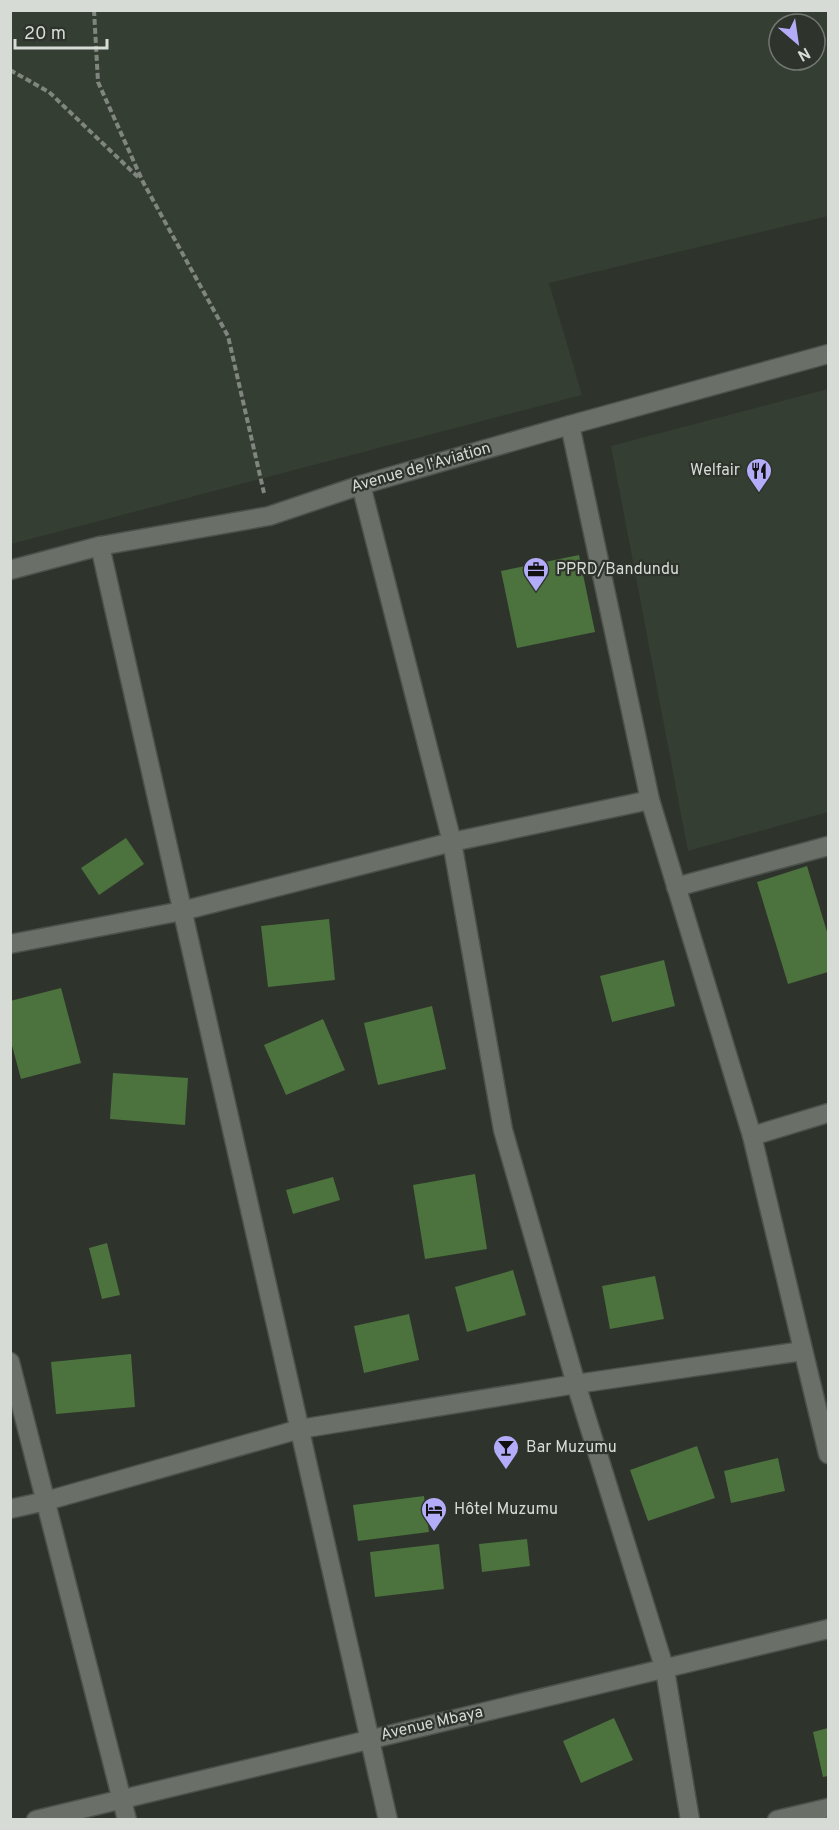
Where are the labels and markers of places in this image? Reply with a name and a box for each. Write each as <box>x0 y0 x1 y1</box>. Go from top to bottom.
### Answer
restaurant icon: Welfair <box>744 456 774 494</box>
place label: Welfair <box>690 461 740 481</box>
office icon: PPRD/Bandundu <box>521 555 551 593</box>
place label: PPRD/Bandundu <box>556 560 679 580</box>
bar icon: Bar Muzumu <box>491 1433 521 1471</box>
place label: Bar Muzumu <box>526 1438 617 1458</box>
hotel icon: Hôtel Muzumu <box>419 1495 449 1533</box>
place label: Hôtel Muzumu <box>454 1500 558 1520</box>

